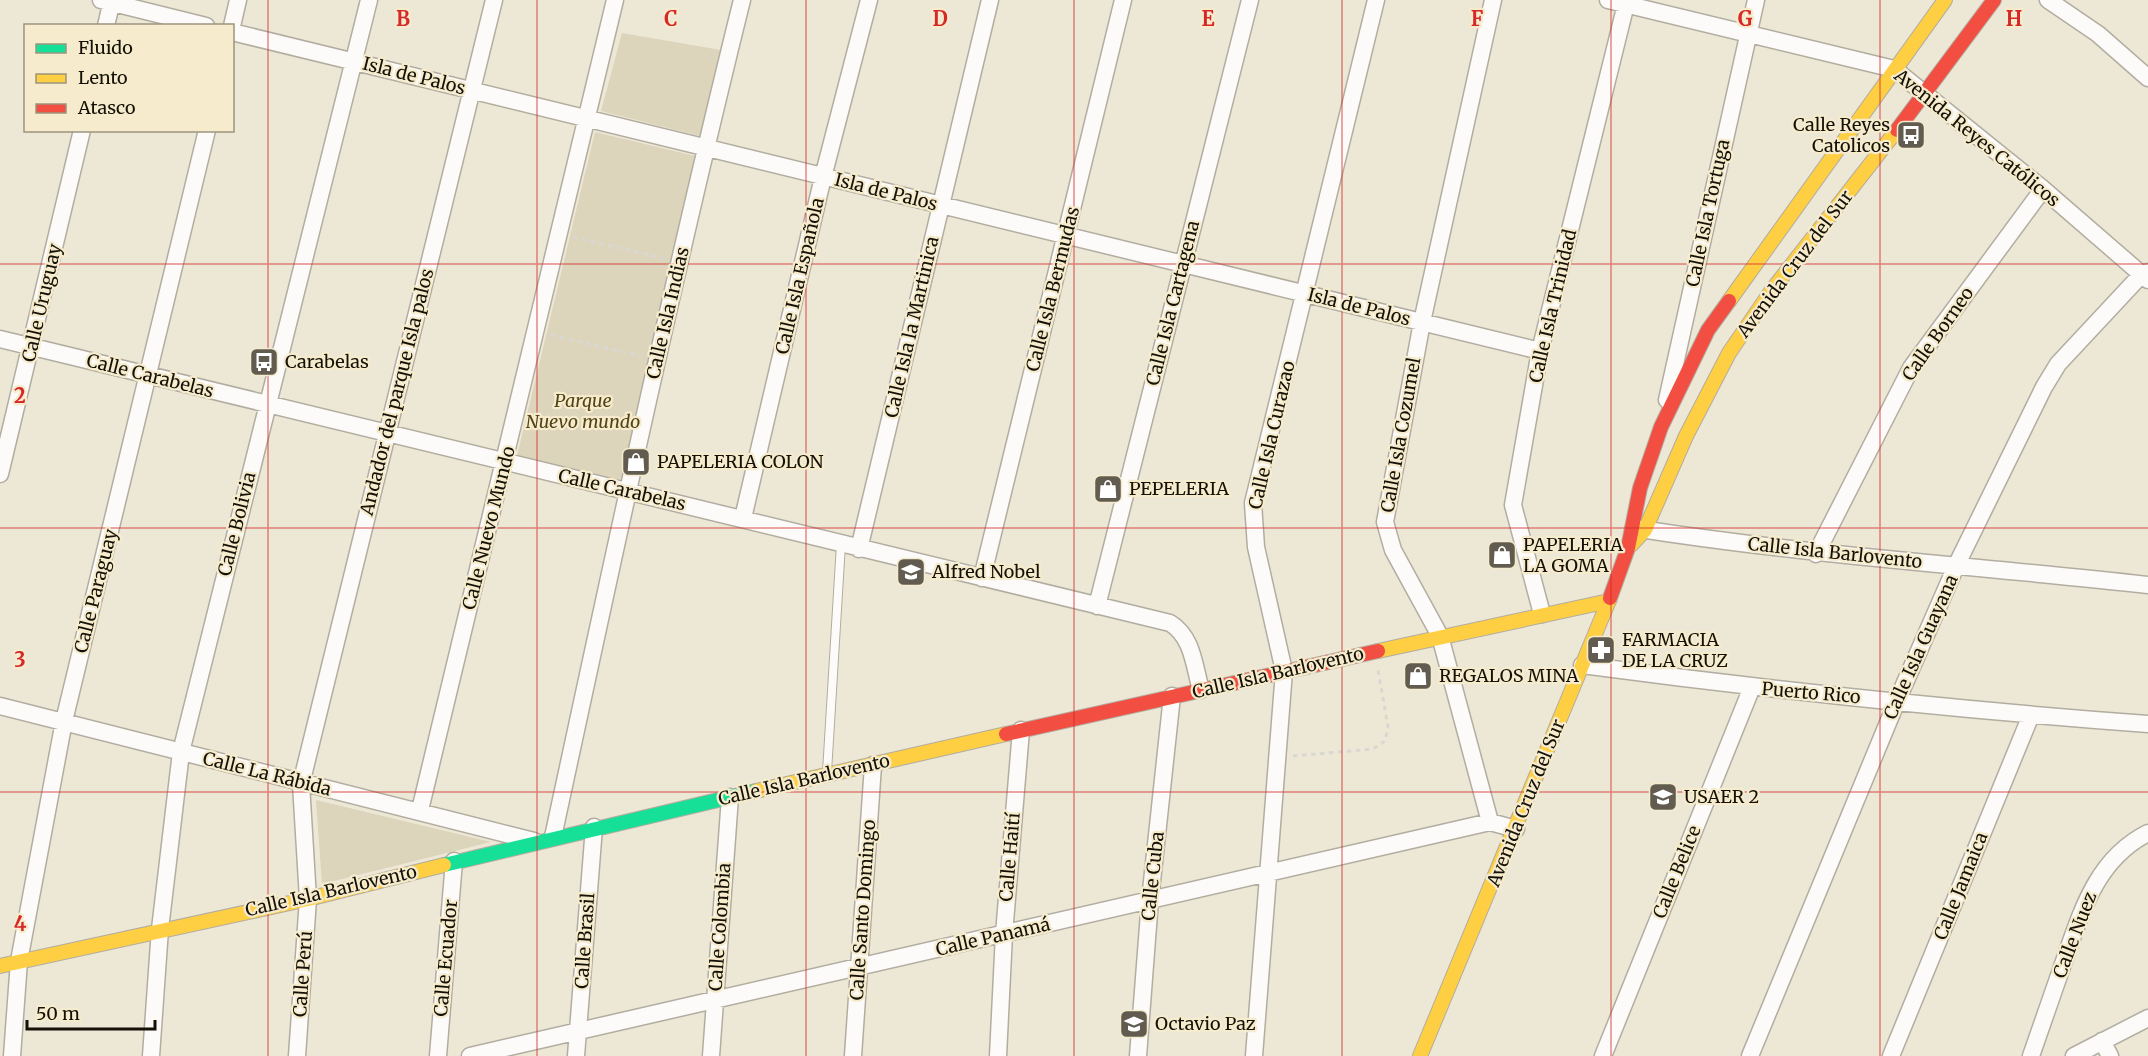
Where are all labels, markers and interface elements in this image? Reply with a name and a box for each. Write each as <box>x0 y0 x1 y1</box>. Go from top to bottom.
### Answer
text: B <box>396 6 410 31</box>
text: C <box>664 6 678 31</box>
text: D <box>932 6 948 31</box>
text: E <box>1201 6 1215 31</box>
text: F <box>1471 6 1484 31</box>
text: G <box>1738 6 1753 31</box>
text: H <box>2006 6 2022 31</box>
legend <box>24 24 234 132</box>
text: Fluido <box>78 36 133 59</box>
street label: Isla de Palos <box>360 52 468 99</box>
street label: Avenida Reyes Católicos <box>1889 63 2065 212</box>
text: Lento <box>78 66 128 89</box>
text: Atasco <box>77 96 136 119</box>
place label: Calle Reyes Catolicos <box>1793 113 1890 157</box>
bus stop icon: Calle Reyes Catolicos <box>1895 119 1927 151</box>
street label: Calle Isla Tortuga <box>1681 137 1734 289</box>
street label: Isla de Palos <box>832 168 940 215</box>
street label: Avenida Cruz del Sur <box>1731 185 1858 343</box>
street label: Calle Isla Española <box>770 195 829 356</box>
street label: Calle Isla Bermudas <box>1021 204 1084 374</box>
street label: Calle Isla Cartagena <box>1141 218 1204 388</box>
street label: Calle Isla Trinidad <box>1524 227 1581 385</box>
street label: Calle Isla la Martinica <box>879 234 944 420</box>
street label: Calle Uruguay <box>17 241 66 364</box>
street label: Calle Isla Indias <box>641 245 694 381</box>
street label: Andador del parque Isla palos <box>354 266 438 519</box>
street label: Calle Borneo <box>1897 282 1978 385</box>
street label: Isla de Palos <box>1305 283 1413 330</box>
bus stop icon: Carabelas <box>248 346 280 378</box>
street label: Calle Carabelas <box>84 349 216 402</box>
place label: Carabelas <box>285 350 369 373</box>
street label: Calle Isla Cozumel <box>1376 355 1426 514</box>
street label: Calle Isla Curazao <box>1243 358 1300 511</box>
text: 2 <box>14 383 26 408</box>
park label: Parque Nuevo mundo <box>526 389 640 433</box>
street label: Calle Nuevo Mundo <box>457 444 520 612</box>
shop icon: PAPELERIA COLON <box>620 446 652 478</box>
place label: PAPELERIA COLON <box>657 450 823 473</box>
street label: Calle Carabelas <box>556 464 688 515</box>
street label: Calle Bolivia <box>213 469 261 578</box>
shop icon: PEPELERIA <box>1092 473 1124 505</box>
place label: PEPELERIA <box>1129 477 1229 500</box>
street label: Calle Paraguay <box>69 526 122 655</box>
street label: Calle Isla Barlovento <box>1747 532 1923 573</box>
place label: PAPELERIA LA GOMA <box>1523 533 1623 577</box>
shop icon: PAPELERIA LA GOMA <box>1486 539 1518 571</box>
school or university icon: Alfred Nobel <box>895 556 927 588</box>
place label: Alfred Nobel <box>931 560 1041 583</box>
street label: Calle Isla Guayana <box>1878 570 1963 723</box>
place label: FARMACIA DE LA CRUZ <box>1622 628 1728 672</box>
pharmacy icon: FARMACIA DE LA CRUZ <box>1585 634 1617 666</box>
street label: Calle Isla Barlovento <box>1190 642 1366 703</box>
text: 3 <box>14 647 26 672</box>
shop icon: REGALOS MINA <box>1402 660 1434 692</box>
place label: REGALOS MINA <box>1439 664 1579 687</box>
street label: Puerto Rico <box>1760 677 1862 708</box>
street label: Avenida Cruz del Sur <box>1481 716 1570 891</box>
street label: Calle La Rábida <box>201 746 334 801</box>
street label: Calle Isla Barlovento <box>716 749 892 810</box>
school or university icon: USAER 2 <box>1647 781 1679 813</box>
place label: USAER 2 <box>1684 785 1759 808</box>
street label: Calle Haití <box>994 810 1025 902</box>
street label: Calle Santo Domingo <box>845 819 880 1001</box>
street label: Calle Belice <box>1648 822 1706 922</box>
street label: Calle Jamaica <box>1928 828 1993 943</box>
street label: Calle Cuba <box>1136 830 1169 922</box>
street label: Calle Isla Barlovento <box>243 860 419 921</box>
street label: Calle Colombia <box>704 862 735 992</box>
street label: Calle Nuez <box>2048 888 2102 981</box>
street label: Calle Brasil <box>570 892 599 990</box>
street label: Calle Ecuador <box>429 898 462 1018</box>
text: 4 <box>14 911 27 936</box>
street label: Calle Panamá <box>934 912 1053 961</box>
street label: Calle Perú <box>288 930 317 1018</box>
scale bar <box>27 993 154 1031</box>
text: 50 m <box>36 1002 80 1025</box>
school or university icon: Octavio Paz <box>1118 1008 1150 1040</box>
place label: Octavio Paz <box>1155 1012 1256 1035</box>

